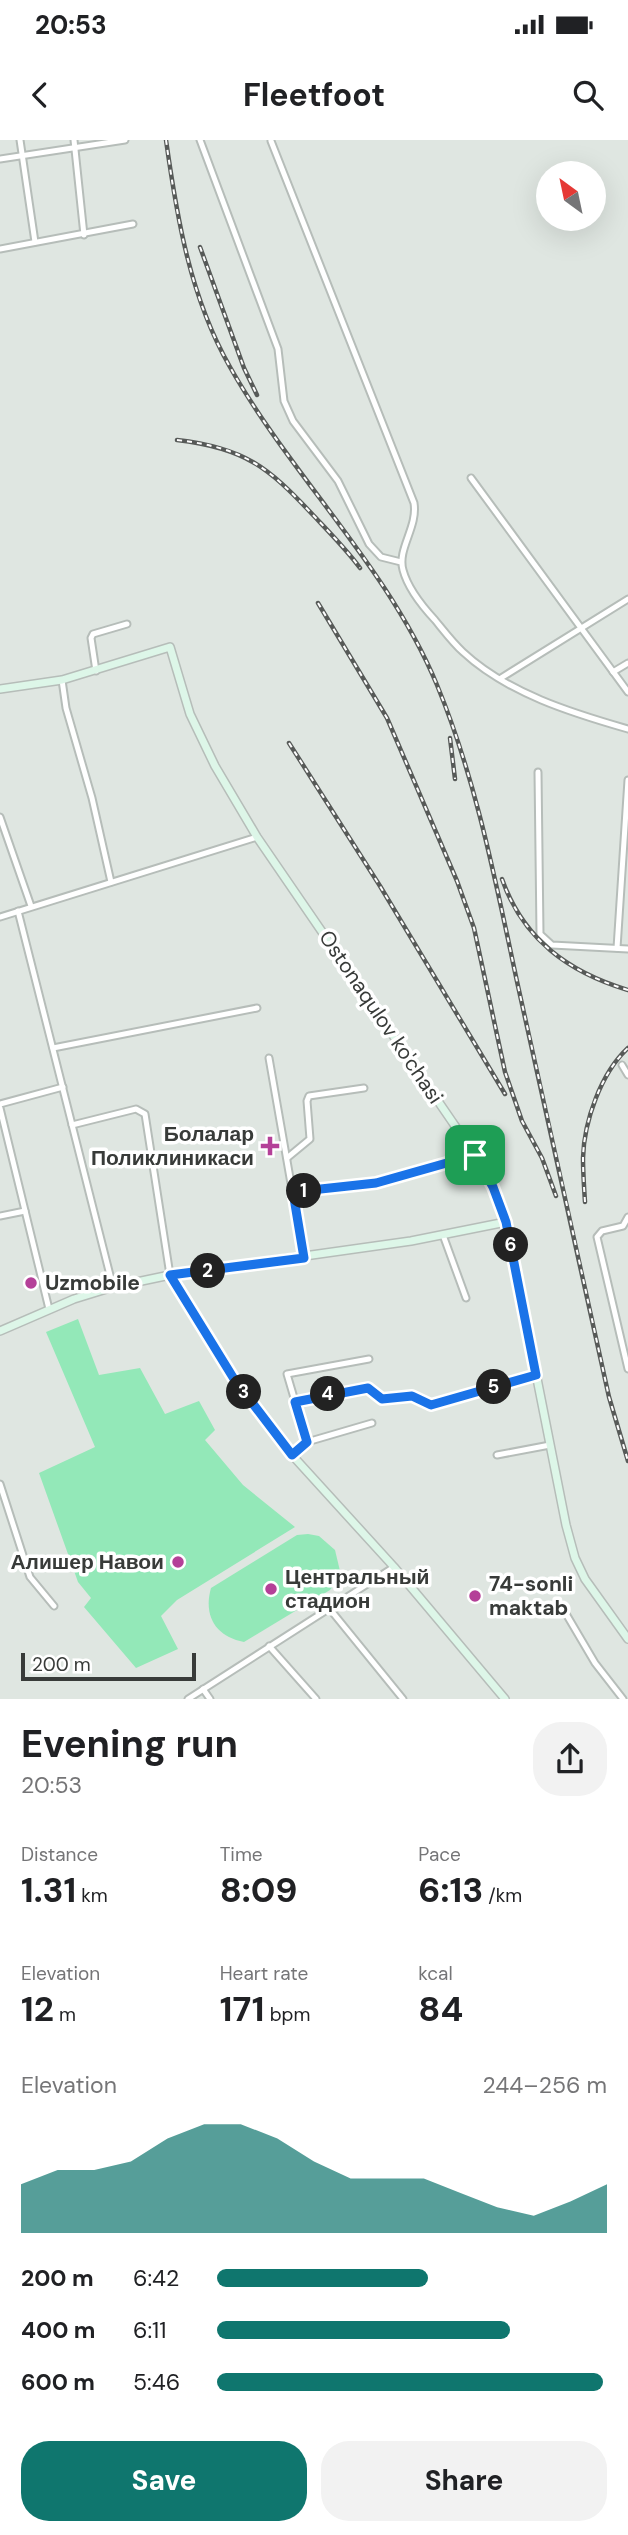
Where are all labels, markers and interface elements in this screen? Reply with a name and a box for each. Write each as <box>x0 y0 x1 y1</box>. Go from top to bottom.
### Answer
text: 20:53 <box>35 8 107 42</box>
text: Fleetfoot <box>243 74 385 116</box>
icon: back <box>21 76 59 114</box>
icon: search <box>569 76 607 114</box>
north arrow <box>536 161 606 231</box>
map controls <box>536 161 606 231</box>
street label: Ostonaqulov ko'chasi <box>312 925 450 1109</box>
place label: Болалар Поликлиникаси <box>91 1120 254 1172</box>
pin <box>445 1125 505 1185</box>
marker: Болалар Поликлиникаси <box>260 1136 280 1156</box>
icon: arrive <box>456 1136 494 1174</box>
pin: 1 <box>286 1174 322 1208</box>
text: 1 <box>300 1178 307 1203</box>
pin: 6 <box>494 1228 528 1262</box>
text: 6 <box>504 1232 517 1257</box>
pin: 2 <box>190 1254 226 1288</box>
text: 2 <box>202 1258 213 1283</box>
place label: Uzmobile <box>45 1269 140 1297</box>
marker: Uzmobile <box>23 1275 39 1291</box>
pin: 5 <box>476 1370 512 1404</box>
pin: 3 <box>226 1374 262 1410</box>
text: 5 <box>488 1374 499 1399</box>
pin: 4 <box>310 1376 346 1412</box>
text: 3 <box>238 1379 249 1404</box>
text: 4 <box>321 1381 334 1406</box>
place label: Алишер Навои <box>10 1548 164 1576</box>
marker: Алишер Навои <box>170 1554 186 1570</box>
place label: Центральный стадион <box>285 1563 430 1615</box>
place label: 74-sonli maktab <box>489 1570 573 1622</box>
marker: Центральный стадион <box>263 1581 279 1597</box>
marker: 74-sonli maktab <box>467 1588 483 1604</box>
scale bar <box>21 1650 196 1681</box>
text: 200 m <box>32 1652 91 1677</box>
text: Evening run <box>21 1719 238 1769</box>
button: share <box>533 1722 607 1796</box>
text: 20:53 <box>21 1770 82 1800</box>
text: Distance <box>21 1842 98 1867</box>
text: Time <box>220 1842 263 1867</box>
text: Pace <box>418 1842 461 1867</box>
text: 1.31 <box>21 1867 76 1913</box>
text: 8:09 <box>220 1867 298 1913</box>
text: 6:13 <box>418 1867 483 1913</box>
text: km <box>76 1883 108 1908</box>
text: /km <box>483 1883 522 1908</box>
text: Elevation <box>21 1961 100 1986</box>
text: Heart rate <box>220 1961 308 1986</box>
text: kcal <box>418 1961 453 1986</box>
text: 12 <box>21 1986 54 2032</box>
text: 171 <box>220 1986 265 2032</box>
text: 84 <box>418 1986 463 2032</box>
text: m <box>54 2002 76 2027</box>
text: bpm <box>265 2002 310 2027</box>
text: Elevation <box>21 2070 117 2100</box>
text: 244–256 m <box>483 2070 607 2100</box>
text: 200 m <box>21 2263 94 2293</box>
text: 6:42 <box>133 2263 179 2293</box>
text: 400 m <box>21 2315 95 2345</box>
text: 6:11 <box>133 2315 166 2345</box>
text: 600 m <box>21 2367 95 2397</box>
text: 5:46 <box>133 2367 180 2397</box>
button: Save <box>21 2441 307 2521</box>
button: Share <box>321 2441 607 2521</box>

